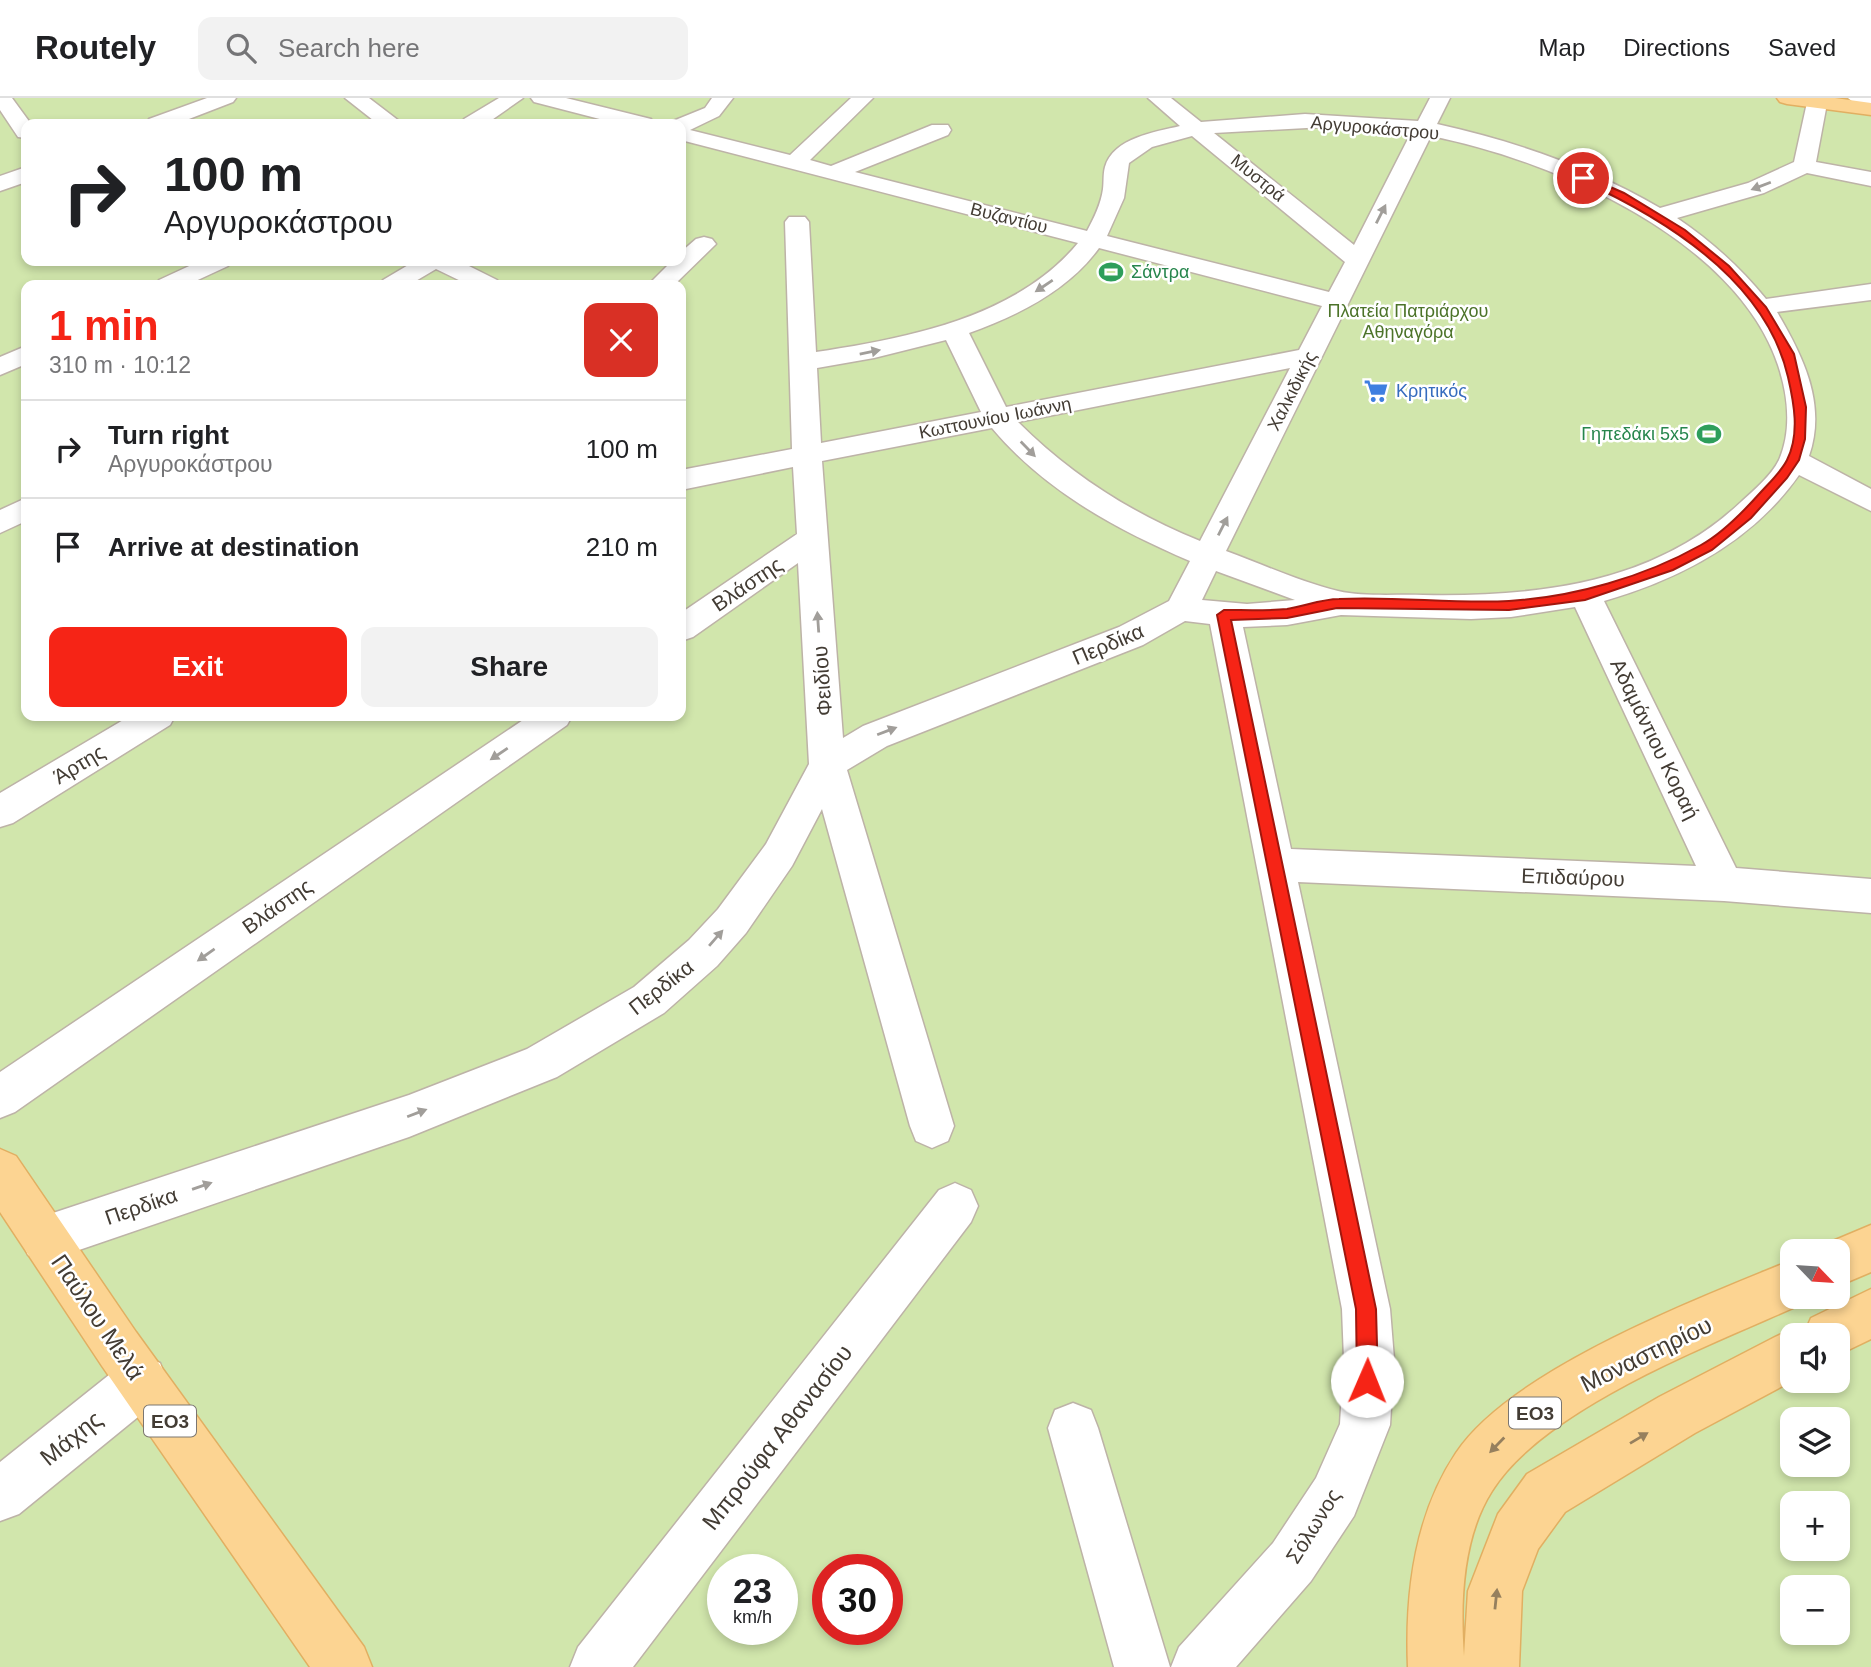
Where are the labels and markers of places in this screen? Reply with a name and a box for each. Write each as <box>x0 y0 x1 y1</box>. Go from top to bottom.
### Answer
pin <box>1553 148 1613 208</box>
sports icon: Σάντρα <box>1097 258 1125 286</box>
place label: Σάντρα <box>1131 262 1189 282</box>
supermarket icon: Κρητικός <box>1362 377 1390 405</box>
place label: Κρητικός <box>1396 381 1467 401</box>
sports icon: Γηπεδάκι 5x5 <box>1695 420 1723 448</box>
place label: Γηπεδάκι 5x5 <box>1581 424 1689 444</box>

